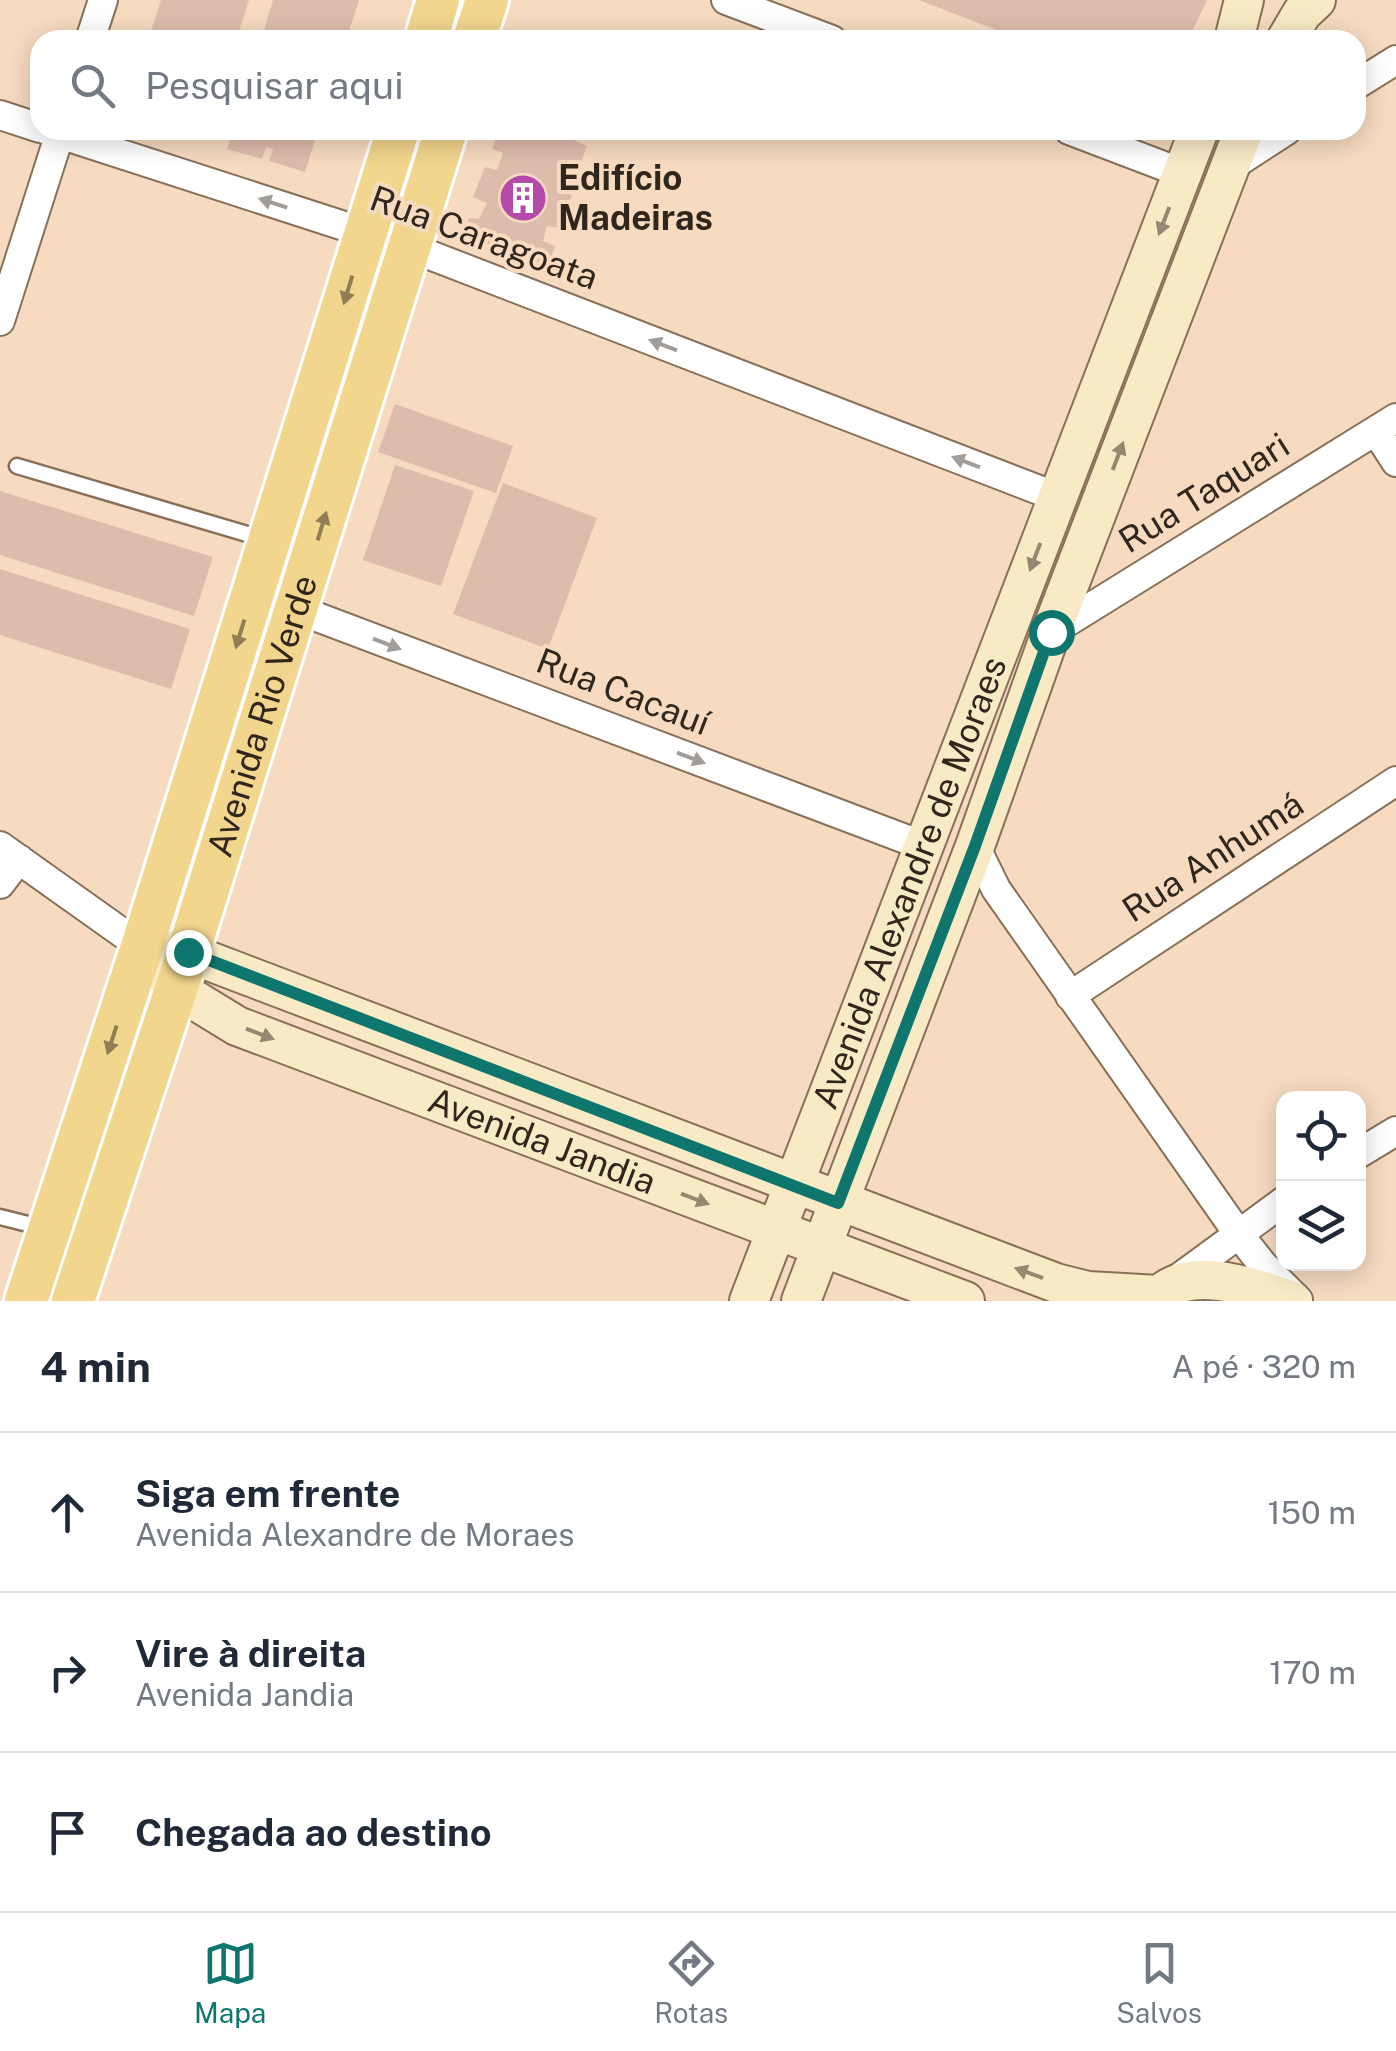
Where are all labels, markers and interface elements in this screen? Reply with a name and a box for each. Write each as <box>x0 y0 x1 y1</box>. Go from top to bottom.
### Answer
search box <box>30 30 1366 140</box>
icon: search <box>65 58 120 113</box>
text: Pesquisar aqui <box>145 63 404 108</box>
place label: Edifício Madeiras <box>558 157 713 238</box>
building icon: Edifício Madeiras <box>497 172 549 224</box>
street label: Rua Caragoata <box>365 177 604 298</box>
one-way arrow <box>257 194 287 209</box>
one-way arrow <box>1156 206 1171 236</box>
one-way arrow <box>340 275 355 306</box>
one-way arrow <box>648 337 678 353</box>
street label: Rua Taquari <box>1111 424 1296 561</box>
one-way arrow <box>1111 441 1127 471</box>
one-way arrow <box>951 454 981 469</box>
one-way arrow <box>315 510 330 540</box>
one-way arrow <box>1026 542 1042 572</box>
street label: Avenida Rio Verde <box>198 570 325 862</box>
route start <box>1029 610 1075 656</box>
one-way arrow <box>232 619 247 649</box>
one-way arrow <box>372 637 402 652</box>
street label: Rua Cacauí <box>531 640 716 743</box>
street label: Avenida Alexandre de Moraes <box>804 651 1015 1114</box>
one-way arrow <box>677 751 707 766</box>
street label: Rua Anhumá <box>1115 783 1311 930</box>
route end <box>166 930 212 976</box>
one-way arrow <box>103 1025 118 1055</box>
one-way arrow <box>246 1027 276 1043</box>
street label: Avenida Jandia <box>423 1079 661 1202</box>
map controls <box>1276 1091 1366 1271</box>
button: locate <box>1276 1091 1366 1181</box>
button: layers <box>1276 1181 1366 1271</box>
one-way arrow <box>680 1192 710 1207</box>
one-way arrow <box>1014 1265 1044 1280</box>
text: 4 min <box>40 1342 151 1391</box>
text: A pé · 320 m <box>1172 1348 1356 1385</box>
text: Siga em frente <box>135 1471 401 1516</box>
icon: ahead <box>40 1485 95 1540</box>
text: 150 m <box>1267 1494 1356 1531</box>
text: Avenida Alexandre de Moraes <box>135 1516 575 1553</box>
text: Vire à direita <box>135 1631 366 1676</box>
icon: right <box>40 1645 95 1700</box>
text: 170 m <box>1269 1654 1356 1691</box>
text: Avenida Jandia <box>135 1676 354 1713</box>
icon: arrive <box>40 1805 95 1860</box>
text: Chegada ao destino <box>135 1810 492 1855</box>
tab: Mapa <box>194 1936 266 2029</box>
tab: Rotas <box>654 1936 728 2029</box>
tab: Salvos <box>1116 1936 1202 2029</box>

